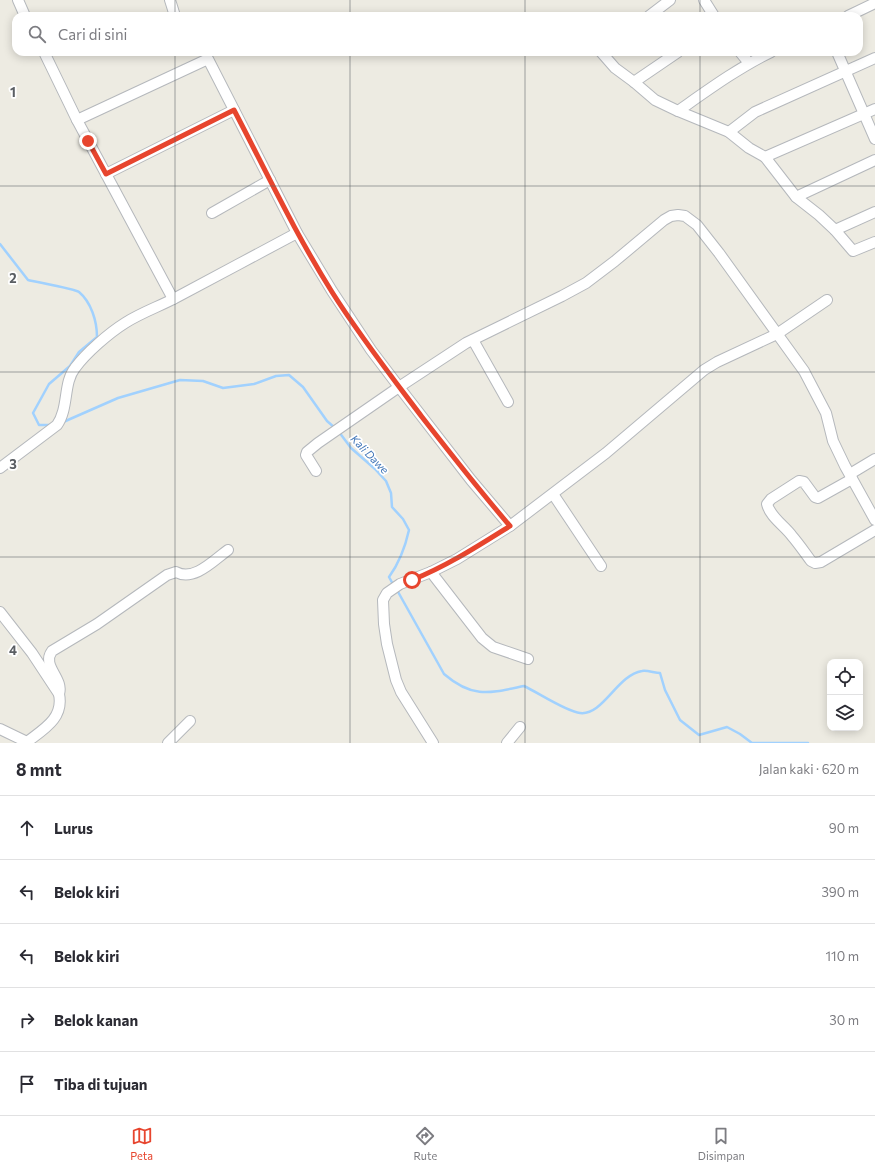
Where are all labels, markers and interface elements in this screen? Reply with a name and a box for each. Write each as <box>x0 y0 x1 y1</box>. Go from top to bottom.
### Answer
search box <box>12 12 863 56</box>
icon: search <box>26 23 48 45</box>
text: Cari di sini <box>58 25 127 43</box>
text: 1 <box>10 84 16 100</box>
route end <box>79 132 97 150</box>
text: 2 <box>9 270 17 286</box>
water label: Kali Dawe <box>348 432 392 476</box>
text: 3 <box>9 456 17 472</box>
route start <box>403 571 421 589</box>
text: 4 <box>9 642 17 658</box>
map controls <box>827 659 863 731</box>
button: locate <box>827 659 863 695</box>
button: layers <box>827 695 863 731</box>
text: 8 mnt <box>16 759 62 780</box>
text: Jalan kaki · 620 m <box>759 761 859 777</box>
icon: ahead <box>16 817 38 839</box>
text: Lurus <box>54 819 93 837</box>
text: 90 m <box>829 820 859 836</box>
icon: left <box>16 881 38 903</box>
text: Belok kiri <box>54 883 120 901</box>
text: 390 m <box>821 884 859 900</box>
icon: left <box>16 945 38 967</box>
text: Belok kiri <box>54 947 120 965</box>
text: 110 m <box>826 948 859 964</box>
icon: right <box>16 1009 38 1031</box>
text: Belok kanan <box>54 1011 138 1029</box>
text: 30 m <box>829 1012 859 1028</box>
icon: arrive <box>16 1073 38 1095</box>
text: Tiba di tujuan <box>54 1075 148 1093</box>
tab: Peta <box>130 1125 153 1162</box>
tab: Rute <box>414 1125 437 1162</box>
tab: Disimpan <box>698 1125 745 1162</box>

